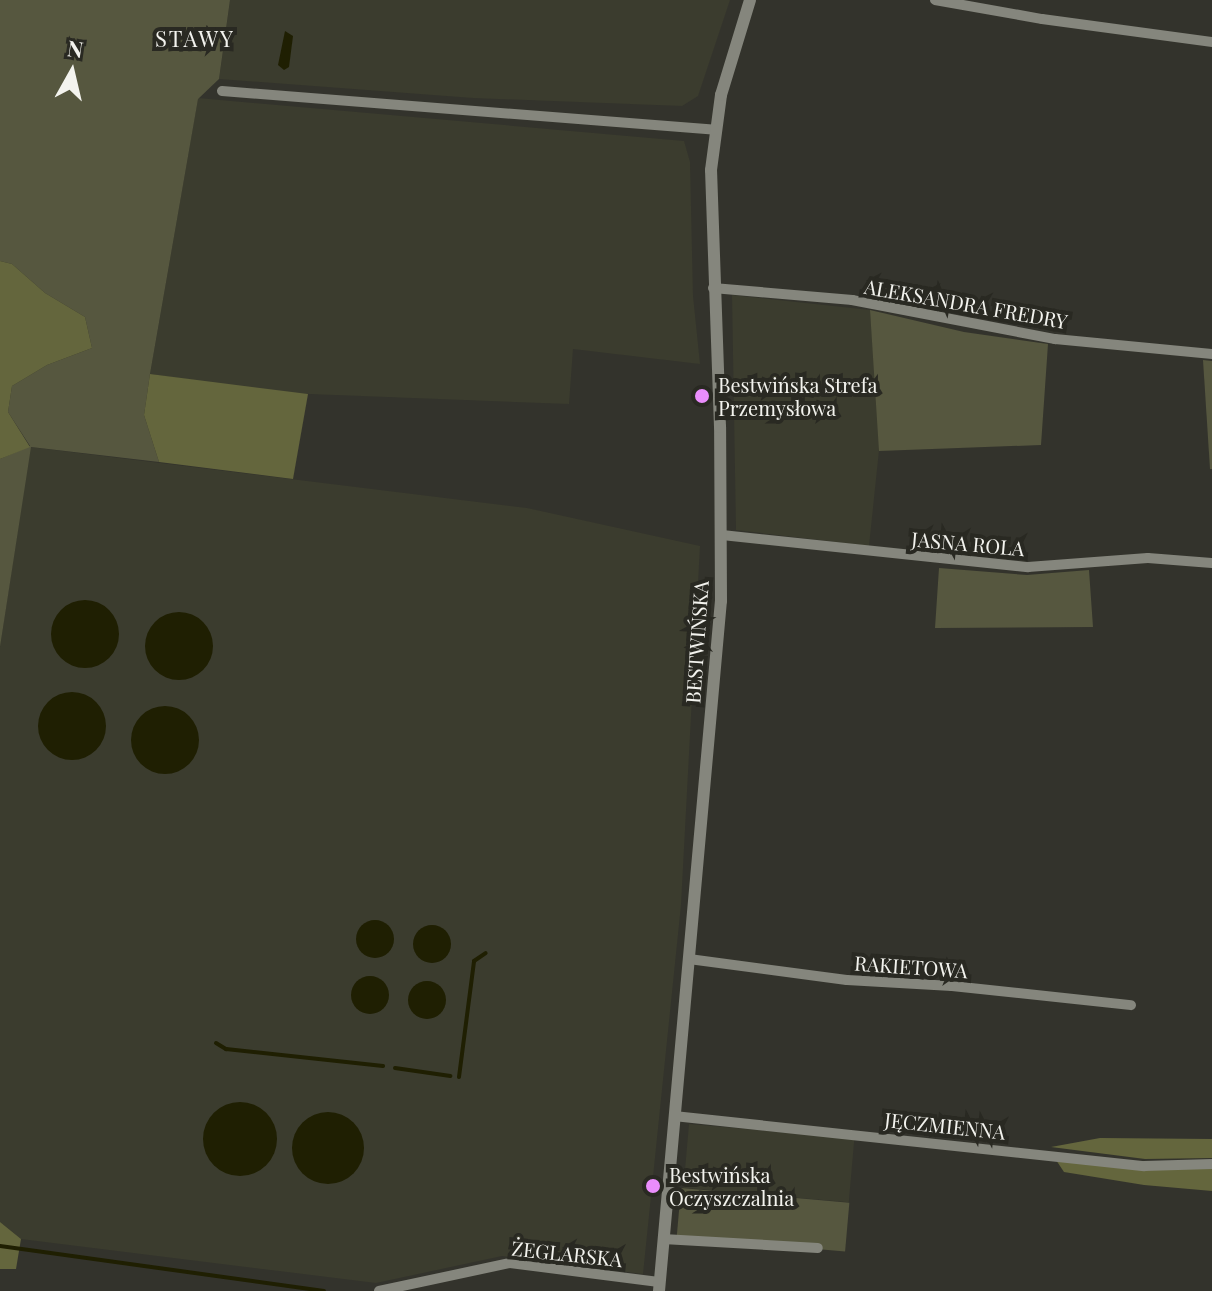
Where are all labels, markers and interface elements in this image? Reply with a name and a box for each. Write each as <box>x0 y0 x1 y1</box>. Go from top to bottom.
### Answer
district label: STAWY <box>155 26 235 52</box>
north arrow <box>32 32 112 112</box>
text: N <box>65 32 85 64</box>
street label: ALEKSANDRA FREDRY <box>863 273 1069 333</box>
place label: Bestwińska Strefa Przemysłowa <box>718 372 878 419</box>
marker: Bestwińska Strefa Przemysłowa <box>693 387 711 405</box>
street label: JASNA ROLA <box>911 526 1025 560</box>
street label: BESTWIŃSKA <box>680 580 712 704</box>
street label: RAKIETOWA <box>853 950 969 982</box>
street label: JĘCZMIENNA <box>883 1107 1007 1143</box>
place label: Bestwińska Oczyszczalnia <box>669 1162 794 1209</box>
marker: Bestwińska Oczyszczalnia <box>644 1177 662 1195</box>
street label: ŻEGLARSKA <box>510 1235 624 1271</box>

